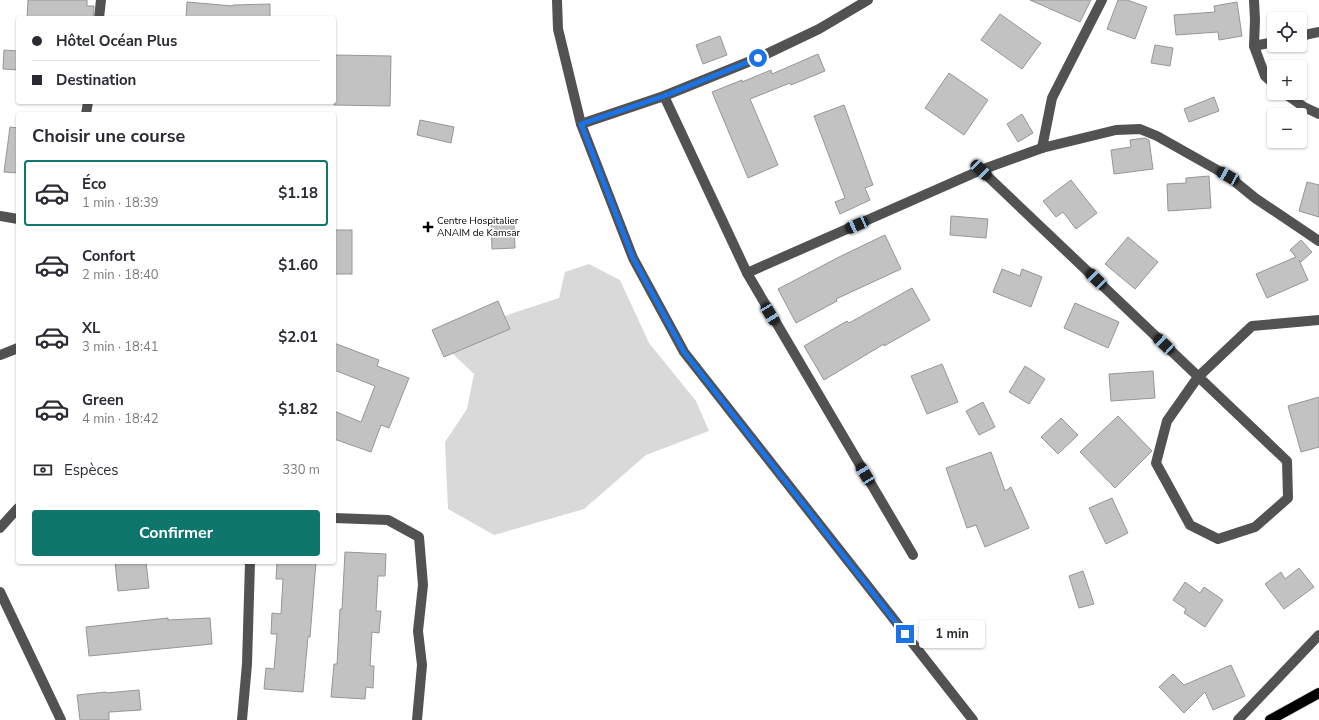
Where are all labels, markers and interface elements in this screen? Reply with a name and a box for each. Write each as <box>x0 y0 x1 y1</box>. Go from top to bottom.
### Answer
map controls <box>1267 12 1307 148</box>
button: locate <box>1267 12 1307 52</box>
text: Hôtel Océan Plus <box>56 31 177 51</box>
route start <box>749 49 767 67</box>
button: + <box>1267 60 1307 100</box>
text: Destination <box>56 70 136 90</box>
button: − <box>1267 108 1307 148</box>
text: Choisir une course <box>32 124 185 148</box>
car <box>968 157 994 183</box>
car <box>1215 165 1241 187</box>
text: Éco <box>82 174 106 194</box>
icon: car <box>34 175 70 211</box>
text: $1.18 <box>278 183 318 203</box>
text: 1 min · 18:39 <box>82 194 158 212</box>
place label: Centre Hospitalier ANAIM de Kamsar <box>437 214 521 240</box>
car <box>844 215 870 235</box>
marker: Centre Hospitalier ANAIM de Kamsar <box>422 221 434 233</box>
text: Confort <box>82 246 135 266</box>
icon: car <box>34 247 70 283</box>
text: $1.60 <box>278 255 318 275</box>
text: 2 min · 18:40 <box>82 266 158 284</box>
car <box>1083 266 1109 292</box>
car <box>759 301 781 327</box>
text: XL <box>82 318 101 338</box>
icon: car <box>34 319 70 355</box>
text: $2.01 <box>278 327 318 347</box>
car <box>1151 331 1177 357</box>
text: 3 min · 18:41 <box>82 338 158 356</box>
text: Green <box>82 390 124 410</box>
icon: car <box>34 391 70 427</box>
text: $1.82 <box>278 399 318 419</box>
text: 4 min · 18:42 <box>82 410 158 428</box>
icon: cash <box>32 459 54 481</box>
text: Espèces <box>64 460 119 480</box>
text: 330 m <box>282 461 320 479</box>
car <box>854 461 876 487</box>
button: Confirmer <box>32 510 320 556</box>
callout: 1 min <box>919 620 985 648</box>
route end <box>896 625 914 643</box>
text: 1 min <box>935 625 969 643</box>

